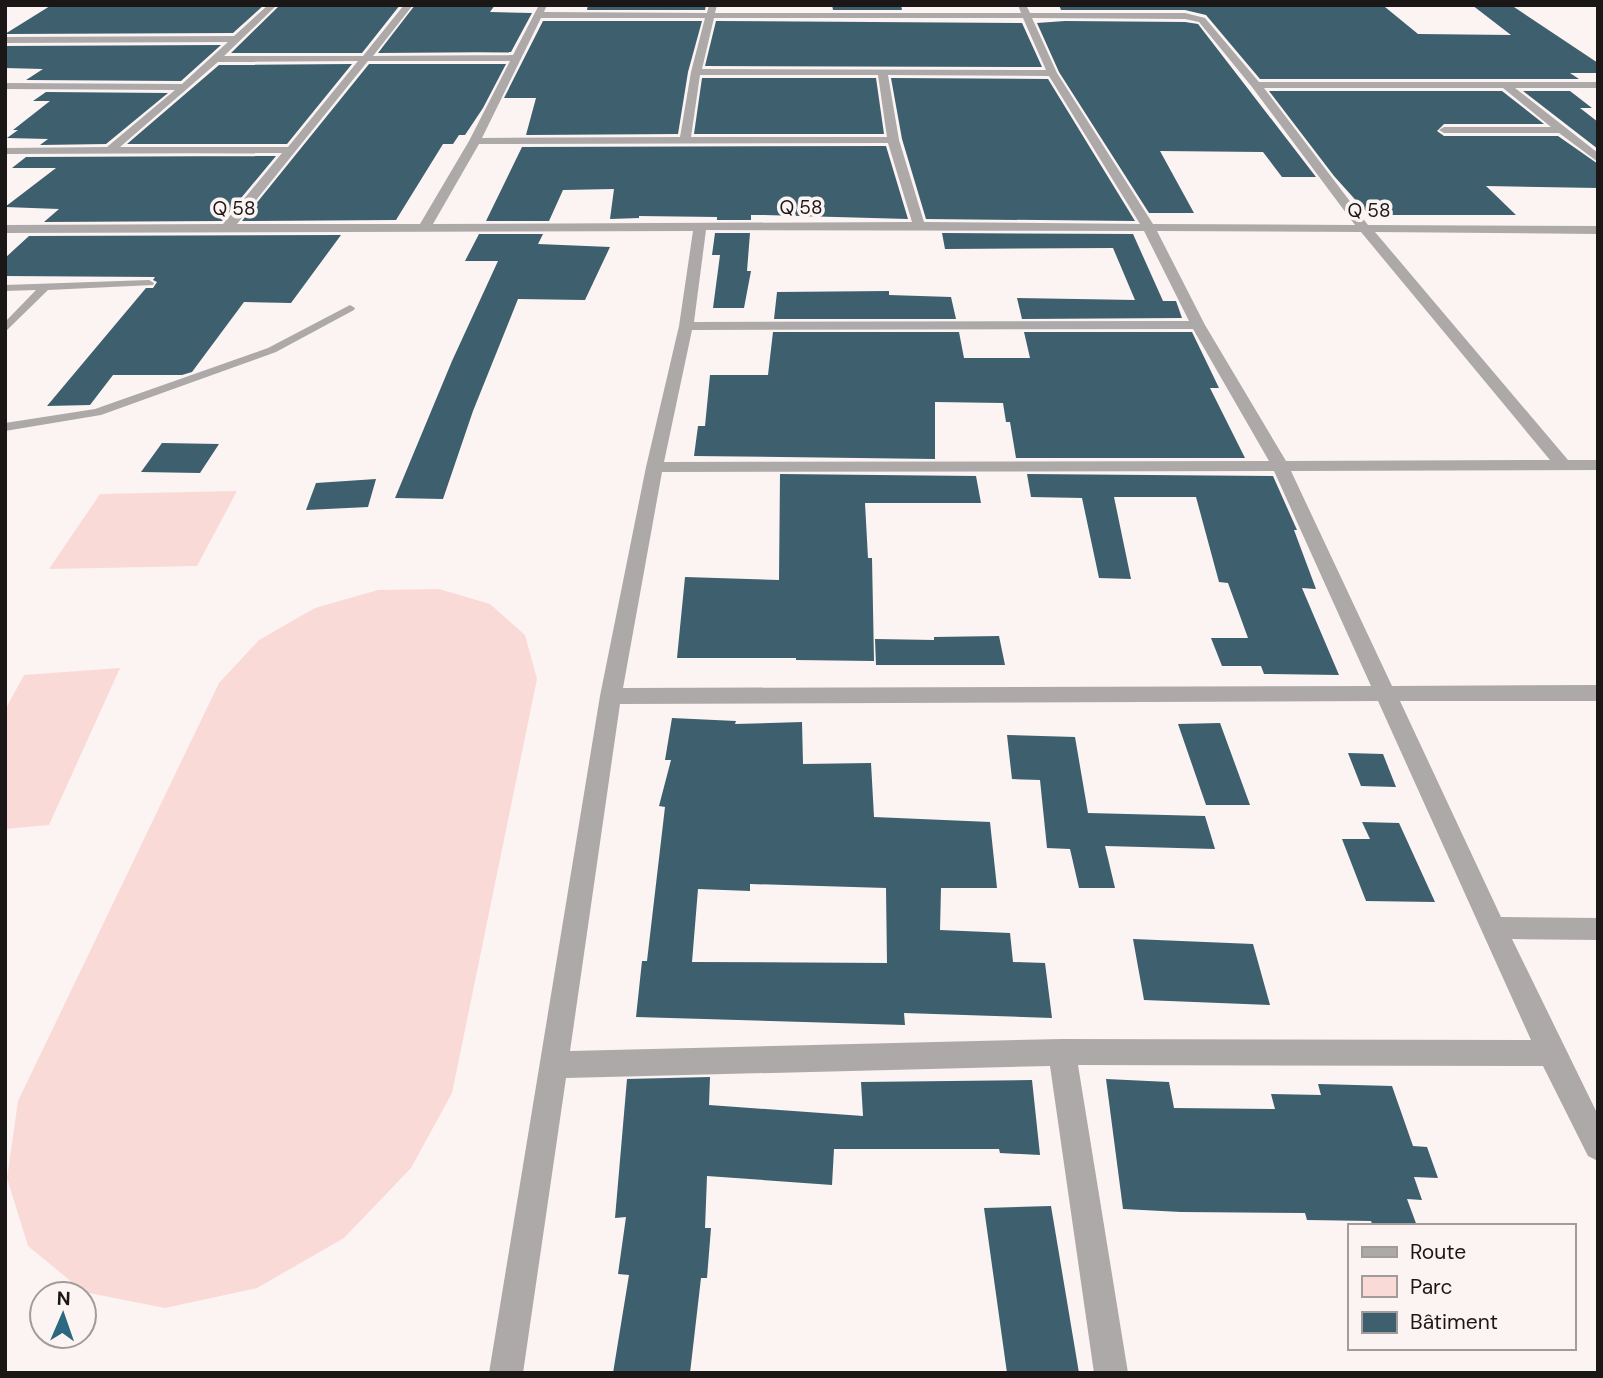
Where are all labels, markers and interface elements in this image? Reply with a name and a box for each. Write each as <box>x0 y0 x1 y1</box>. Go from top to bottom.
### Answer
street label: Q 58 <box>780 195 822 220</box>
street label: Q 58 <box>213 196 255 221</box>
street label: Q 58 <box>1348 198 1390 223</box>
legend <box>1348 1224 1575 1350</box>
text: Route <box>1410 1238 1466 1266</box>
text: Parc <box>1410 1273 1453 1301</box>
north arrow <box>28 1280 98 1350</box>
text: N <box>56 1286 71 1311</box>
text: Bâtiment <box>1410 1308 1498 1336</box>

